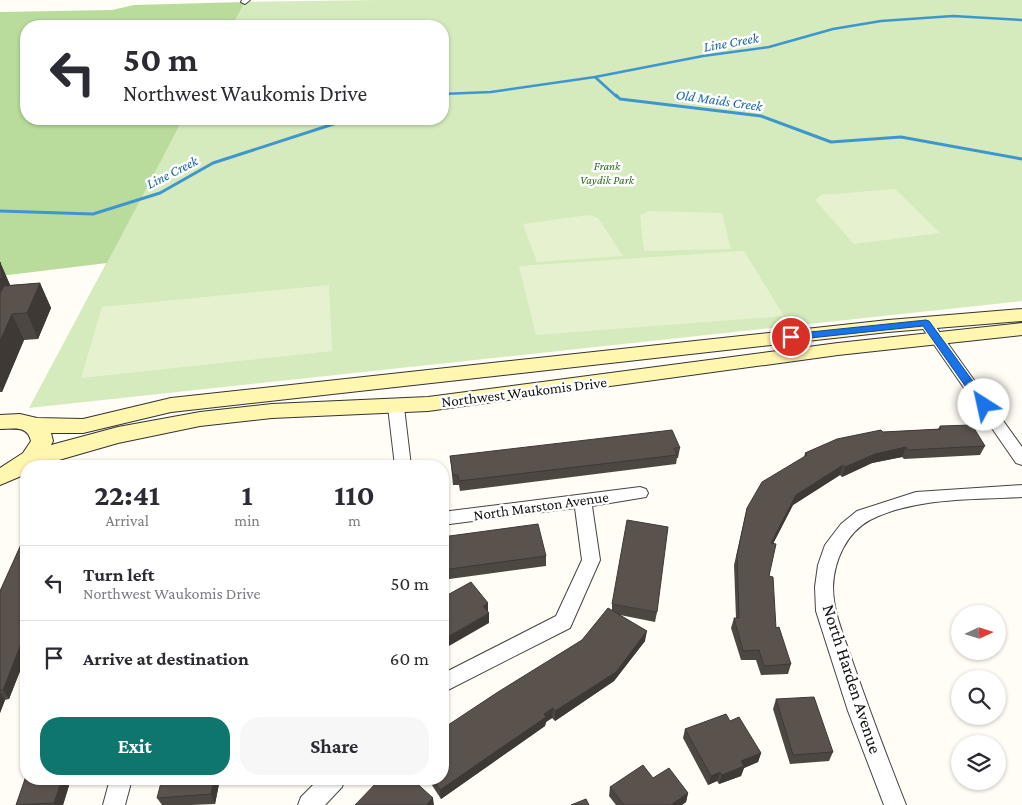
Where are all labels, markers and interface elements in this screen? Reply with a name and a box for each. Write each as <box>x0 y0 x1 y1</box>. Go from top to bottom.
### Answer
water label: Line Creek <box>702 29 761 55</box>
icon: left <box>40 40 105 105</box>
text: 50 m <box>123 40 198 79</box>
text: Northwest Waukomis Drive <box>123 81 367 106</box>
water label: Old Maids Creek <box>675 86 764 114</box>
water label: Line Creek <box>144 152 201 192</box>
park label: Frank Vaydik Park <box>580 159 635 187</box>
pin <box>770 316 812 358</box>
icon: arrive <box>777 323 805 351</box>
street label: Northwest Waukomis Drive <box>440 374 608 410</box>
position arrow <box>957 378 1009 430</box>
text: 22:41 <box>94 478 160 511</box>
text: 1 <box>242 478 253 511</box>
text: 110 <box>334 478 375 511</box>
street label: North Marston Avenue <box>472 489 610 523</box>
text: Arrival <box>105 512 149 529</box>
text: min <box>234 512 260 529</box>
text: m <box>348 512 361 529</box>
text: Turn left <box>83 564 155 585</box>
icon: left <box>40 569 68 597</box>
text: 50 m <box>390 573 429 594</box>
text: Northwest Waukomis Drive <box>83 585 261 602</box>
street label: North Harden Avenue <box>818 602 886 756</box>
north arrow <box>951 605 1006 660</box>
map controls <box>951 605 1006 790</box>
icon: arrive <box>40 644 68 672</box>
text: Arrive at destination <box>83 648 249 669</box>
text: 60 m <box>390 648 429 669</box>
button: search <box>951 670 1006 725</box>
button: Exit <box>40 717 230 775</box>
button: Share <box>240 717 429 775</box>
button: layers <box>951 735 1006 790</box>

